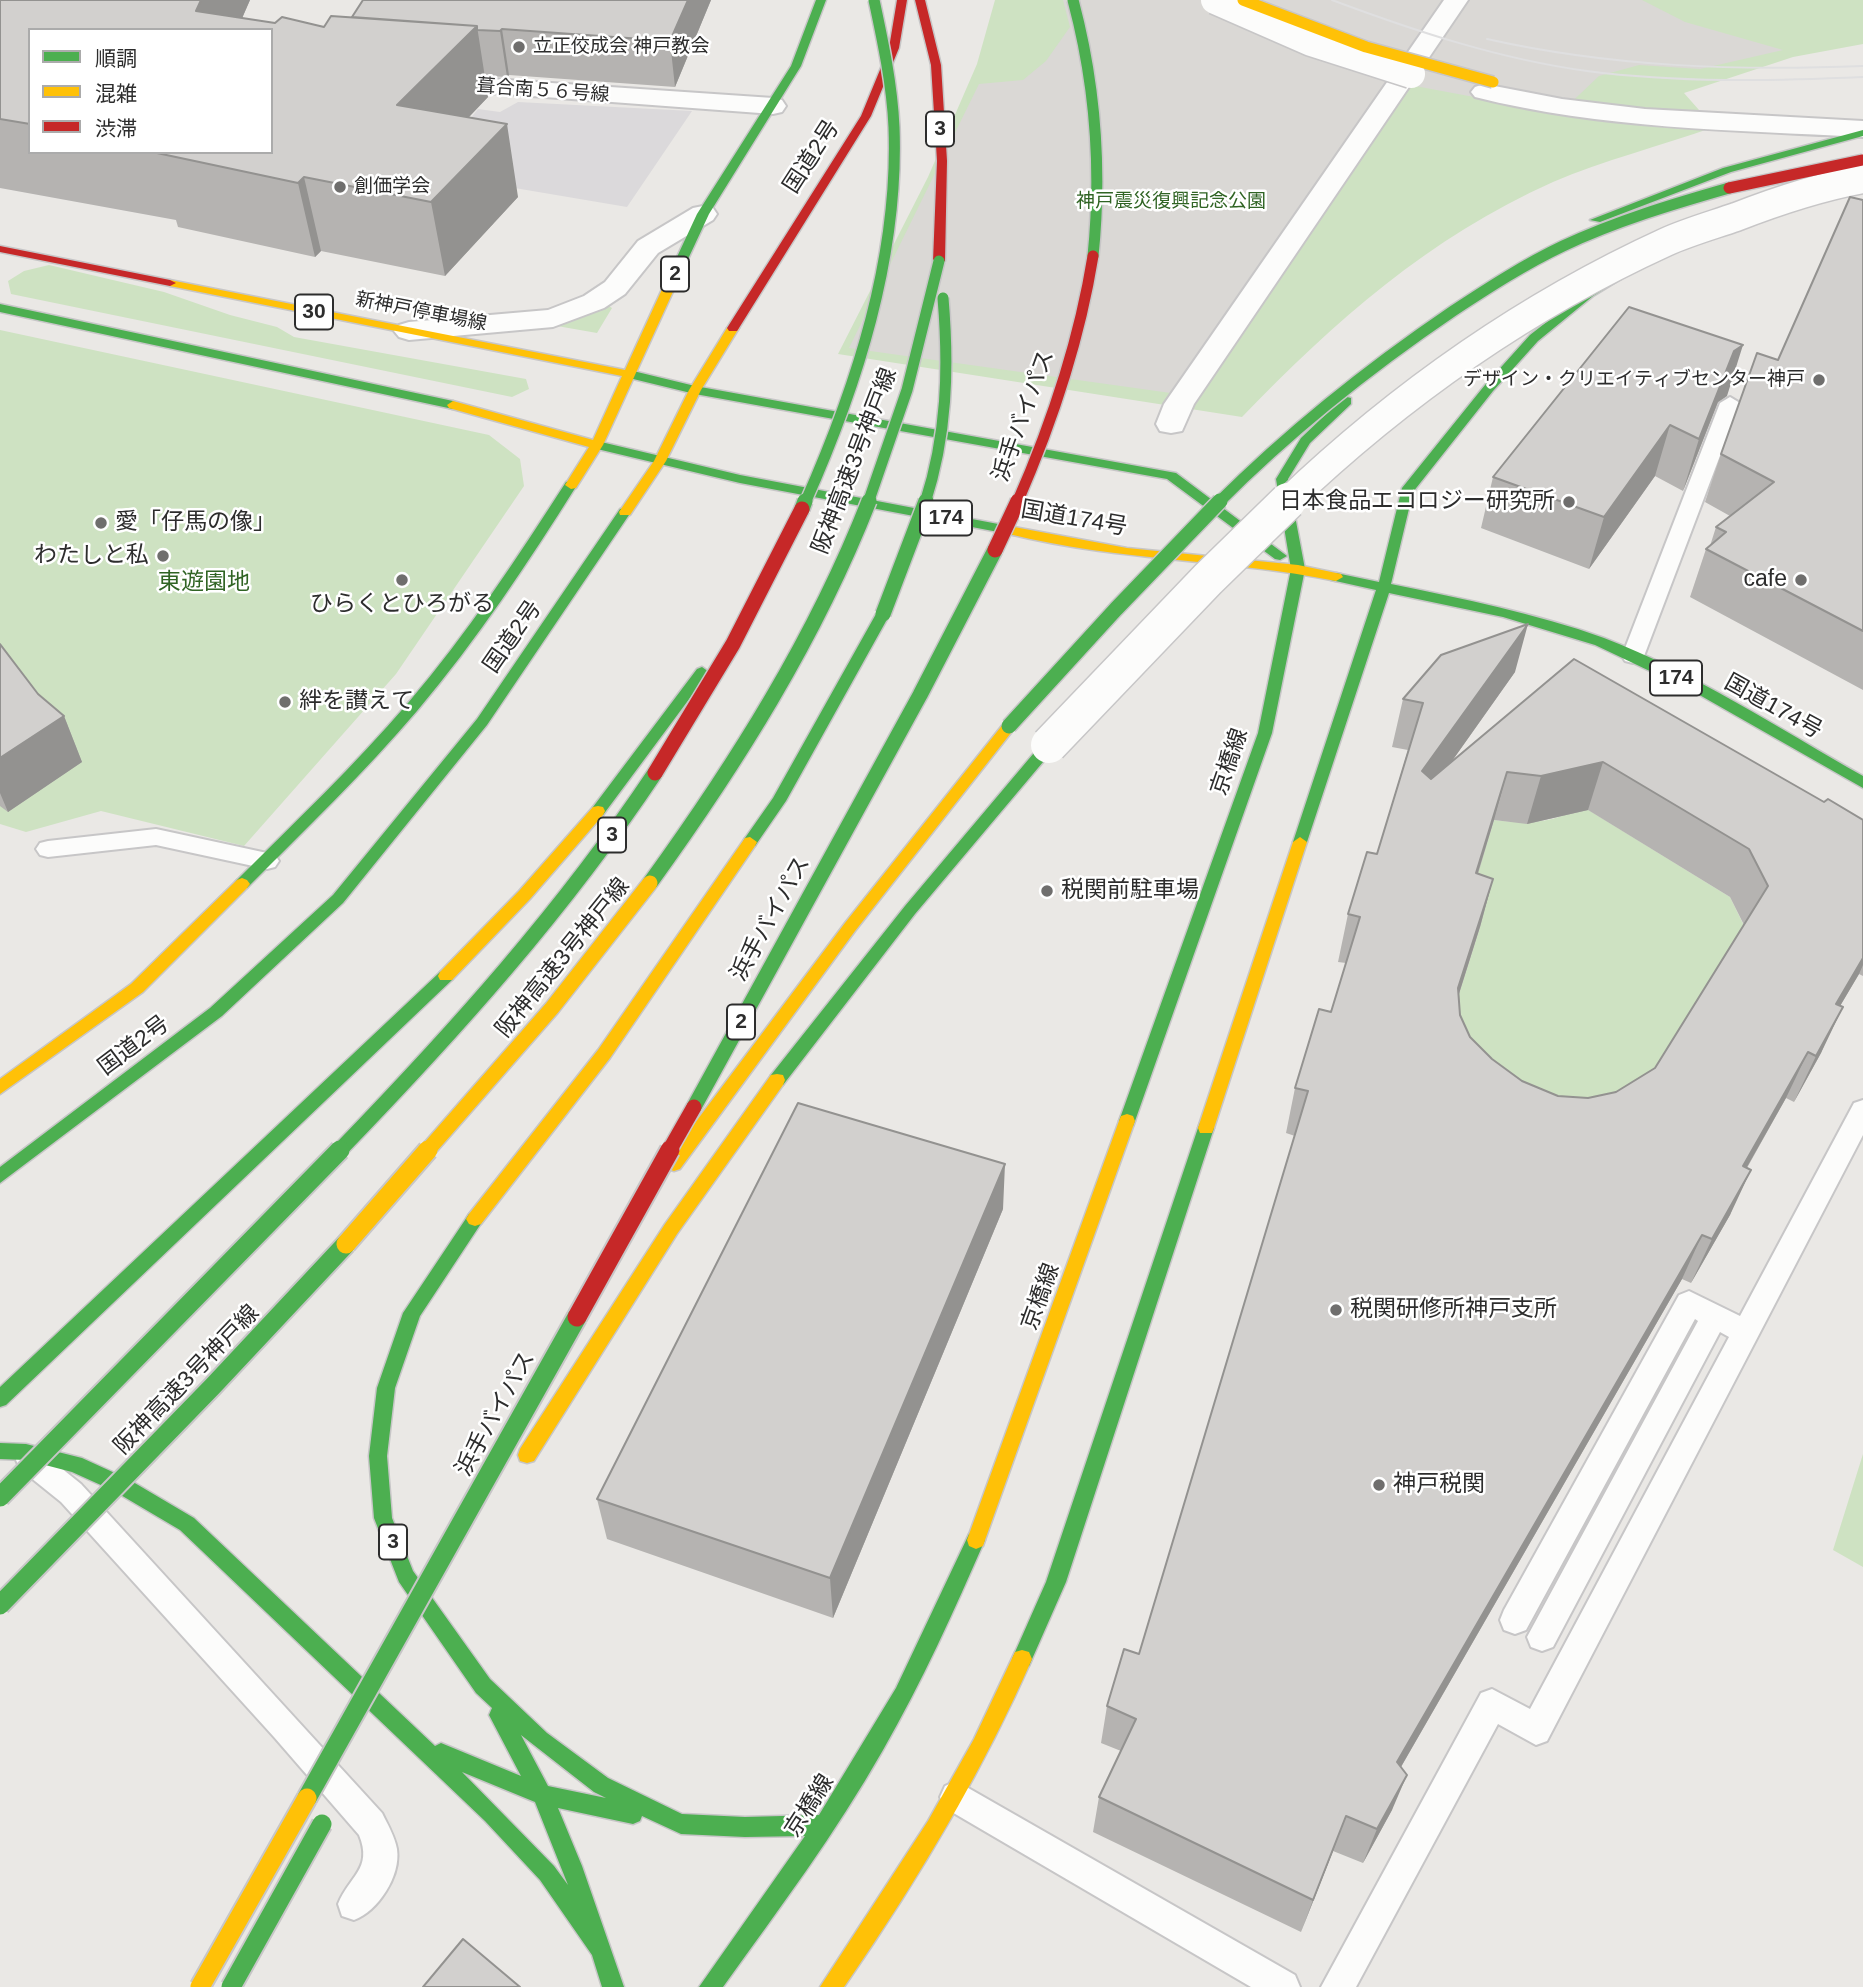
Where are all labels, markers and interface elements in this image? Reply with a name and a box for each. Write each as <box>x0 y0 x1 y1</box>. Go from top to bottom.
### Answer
legend <box>28 28 273 154</box>
place label: 立正佼成会 神戸教会 <box>533 36 709 58</box>
marker: 立正佼成会 神戸教会 <box>511 39 527 55</box>
text: 順調 <box>95 47 137 70</box>
street label: 葺合南５６号線 <box>476 75 610 107</box>
text: 混雑 <box>95 82 137 105</box>
road number: 3 <box>926 111 954 146</box>
street label: 国道2号 <box>778 115 846 199</box>
text: 渋滞 <box>95 117 137 140</box>
place label: 創価学会 <box>354 176 430 198</box>
marker: 創価学会 <box>332 179 348 195</box>
park label: 神戸震災復興記念公園 <box>1076 191 1266 213</box>
road number: 2 <box>661 256 689 292</box>
street label: 新神戸停車場線 <box>354 288 488 336</box>
road number: 30 <box>295 294 333 330</box>
street label: 浜手バイパス <box>987 346 1061 486</box>
street label: 阪神高速3号神戸線 <box>807 364 903 558</box>
place label: デザイン・クリエイティブセンター神戸 <box>1463 369 1805 391</box>
marker: デザイン・クリエイティブセンター神戸 <box>1811 372 1827 388</box>
place label: 日本食品エコロジー研究所 <box>1279 488 1555 516</box>
marker: 日本食品エコロジー研究所 <box>1561 494 1577 510</box>
street label: 国道174号 <box>1019 496 1129 542</box>
road number: 174 <box>920 500 972 536</box>
place label: 愛「仔馬の像」 <box>115 509 276 537</box>
marker: 愛「仔馬の像」 <box>93 515 109 531</box>
place label: わたしと私 <box>34 542 149 570</box>
marker: わたしと私 <box>155 548 171 564</box>
place label: cafe <box>1744 566 1787 594</box>
park label: 東遊園地 <box>158 569 250 597</box>
marker: ひらくとひろがる <box>394 572 410 588</box>
marker: cafe <box>1793 572 1809 588</box>
place label: ひらくとひろがる <box>310 591 494 619</box>
street label: 国道2号 <box>478 596 548 678</box>
road number: 174 <box>1650 660 1702 696</box>
street label: 国道174号 <box>1719 669 1827 745</box>
place label: 絆を讃えて <box>299 688 414 716</box>
marker: 絆を讃えて <box>277 694 293 710</box>
street label: 京橋線 <box>1206 725 1254 799</box>
road number: 3 <box>598 818 626 852</box>
street label: 浜手バイパス <box>725 852 817 986</box>
street label: 阪神高速3号神戸線 <box>490 873 636 1043</box>
place label: 税関前駐車場 <box>1061 877 1199 905</box>
marker: 税関前駐車場 <box>1039 883 1055 899</box>
road number: 2 <box>727 1004 755 1040</box>
street label: 国道2号 <box>93 1010 175 1082</box>
street label: 京橋線 <box>1016 1260 1066 1334</box>
place label: 税関研修所神戸支所 <box>1350 1296 1557 1324</box>
street label: 阪神高速3号神戸線 <box>109 1300 265 1460</box>
marker: 税関研修所神戸支所 <box>1328 1302 1344 1318</box>
street label: 浜手バイパス <box>450 1347 542 1481</box>
place label: 神戸税関 <box>1393 1471 1485 1499</box>
marker: 神戸税関 <box>1371 1477 1387 1493</box>
road number: 3 <box>379 1524 407 1560</box>
street label: 京橋線 <box>780 1770 840 1842</box>

